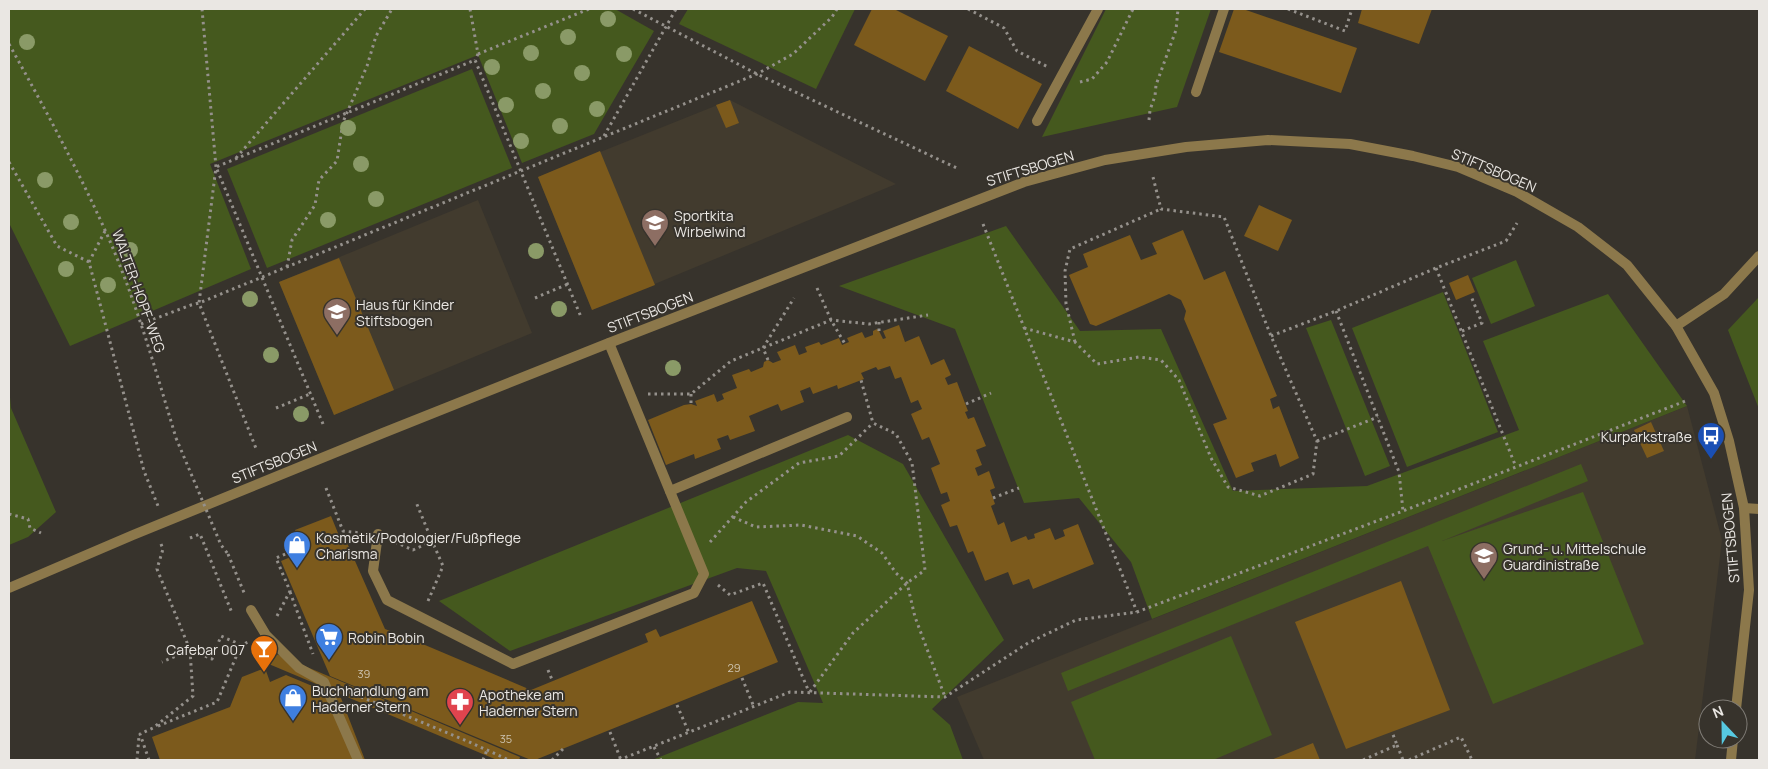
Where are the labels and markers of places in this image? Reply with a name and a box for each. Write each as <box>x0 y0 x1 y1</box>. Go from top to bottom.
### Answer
place label: Sportkita Wirbelwind <box>674 206 745 241</box>
school or university icon: Sportkita Wirbelwind <box>640 208 670 247</box>
place label: Haus für Kinder Stiftsbogen <box>356 295 454 330</box>
school or university icon: Haus für Kinder Stiftsbogen <box>322 297 352 336</box>
bus stop icon: Kurparkstraße <box>1696 421 1726 460</box>
place label: Kurparkstraße <box>1601 427 1692 446</box>
place label: Kosmetik/Podologier/Fußpflege Charisma <box>316 528 521 563</box>
shop icon: Kosmetik/Podologier/Fußpflege Charisma <box>282 530 312 569</box>
place label: Grund- u. Mittelschule Guardinistraße <box>1503 539 1646 574</box>
school or university icon: Grund- u. Mittelschule Guardinistraße <box>1469 541 1499 580</box>
supermarket icon: Robin Bobin <box>314 622 344 661</box>
place label: Robin Bobin <box>348 628 425 647</box>
bar icon: Cafebar 007 <box>249 634 279 673</box>
place label: Cafebar 007 <box>166 640 245 659</box>
place label: Buchhandlung am Haderner Stern <box>312 681 428 716</box>
shop icon: Buchhandlung am Haderner Stern <box>278 683 308 722</box>
place label: Apotheke am Haderner Stern <box>479 685 578 720</box>
pharmacy icon: Apotheke am Haderner Stern <box>445 687 475 726</box>

